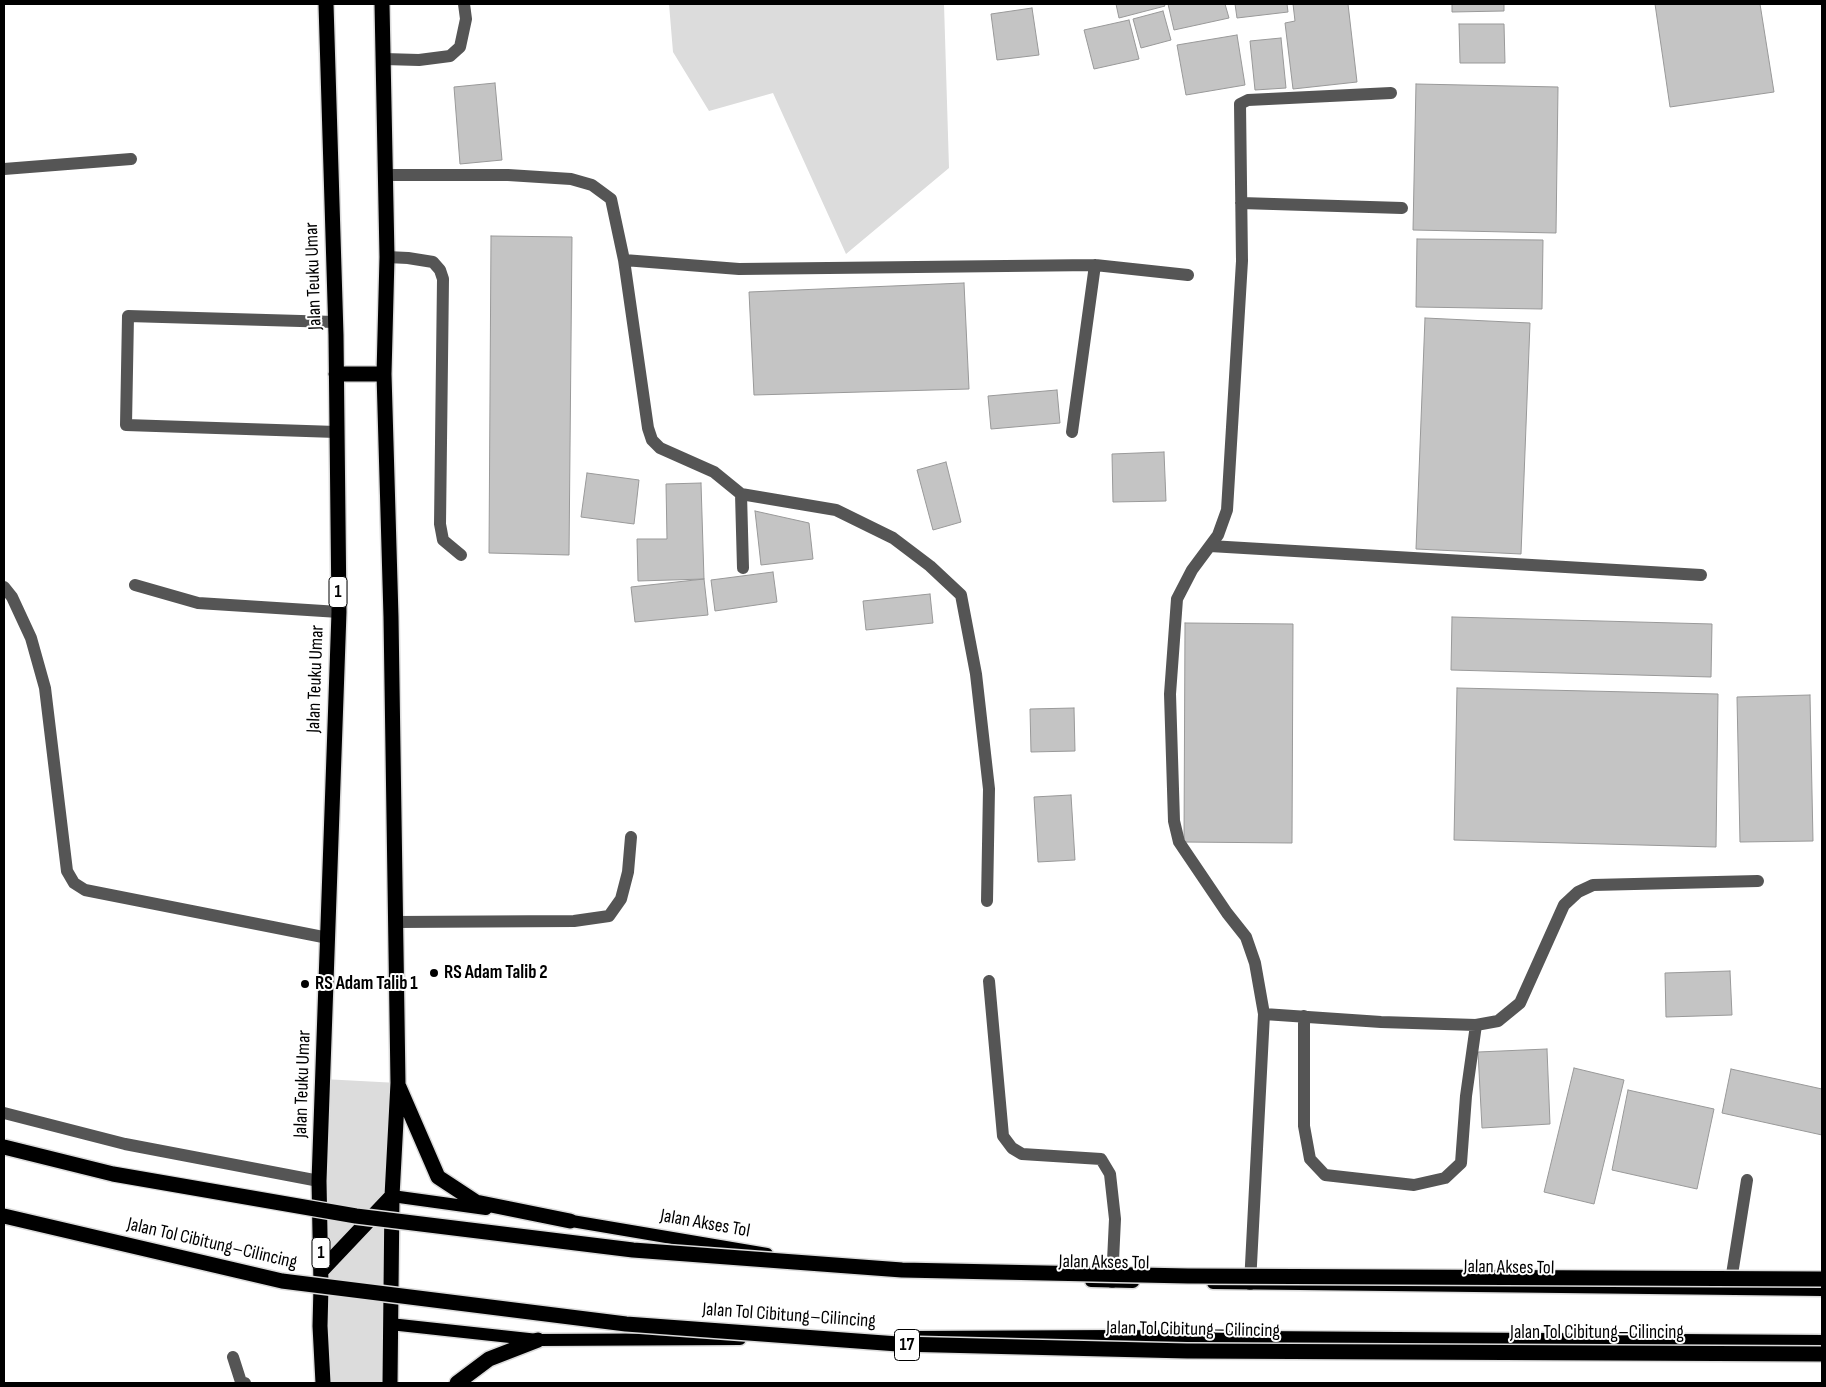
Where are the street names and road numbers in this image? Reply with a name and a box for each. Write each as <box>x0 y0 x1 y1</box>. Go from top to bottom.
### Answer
street label: Jalan Teuku Umar <box>301 222 327 330</box>
road number: 1 <box>329 576 347 608</box>
street label: Jalan Teuku Umar <box>303 625 329 733</box>
street label: Jalan Teuku Umar <box>290 1030 316 1138</box>
street label: Jalan Akses Tol <box>658 1205 752 1243</box>
street label: Jalan Tol Cibitung–Cilincing <box>125 1213 299 1275</box>
road number: 1 <box>312 1238 330 1268</box>
street label: Jalan Akses Tol <box>1058 1251 1150 1275</box>
street label: Jalan Akses Tol <box>1463 1256 1555 1280</box>
street label: Jalan Tol Cibitung–Cilincing <box>701 1299 877 1333</box>
street label: Jalan Tol Cibitung–Cilincing <box>1106 1317 1280 1343</box>
street label: Jalan Tol Cibitung–Cilincing <box>1510 1322 1684 1344</box>
road number: 17 <box>894 1330 920 1360</box>

